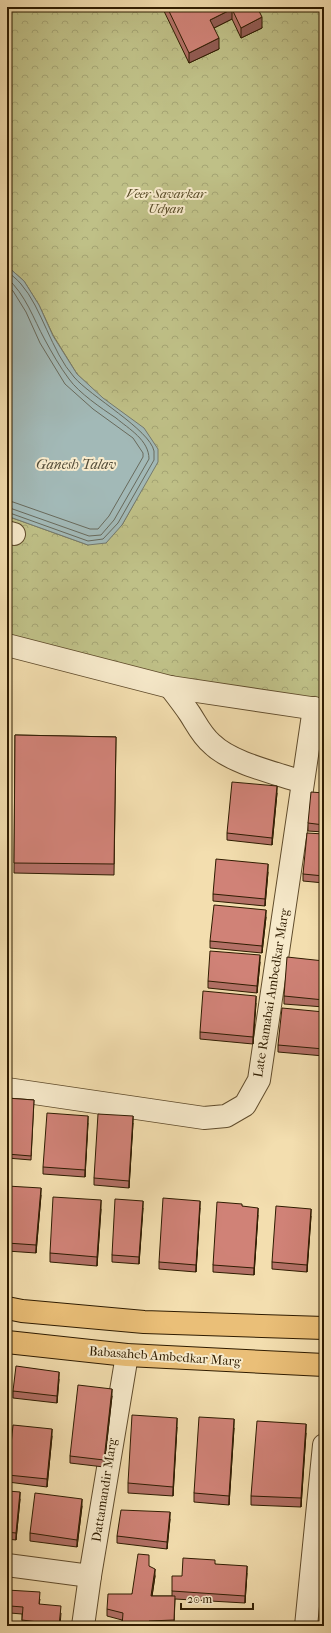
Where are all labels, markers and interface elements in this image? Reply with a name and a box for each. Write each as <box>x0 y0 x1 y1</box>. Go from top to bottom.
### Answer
park label: Veer Savarkar Udyan <box>126 186 207 216</box>
water label: Ganesh Talav <box>36 456 116 473</box>
street label: Late Ramabai Ambedkar Marg <box>250 907 292 1078</box>
street label: Babasaheb Ambedkar Marg <box>89 1343 242 1369</box>
street label: Dattamandir Marg <box>88 1436 120 1543</box>
scale bar <box>181 1585 253 1611</box>
text: 20 m <box>187 1592 212 1606</box>

